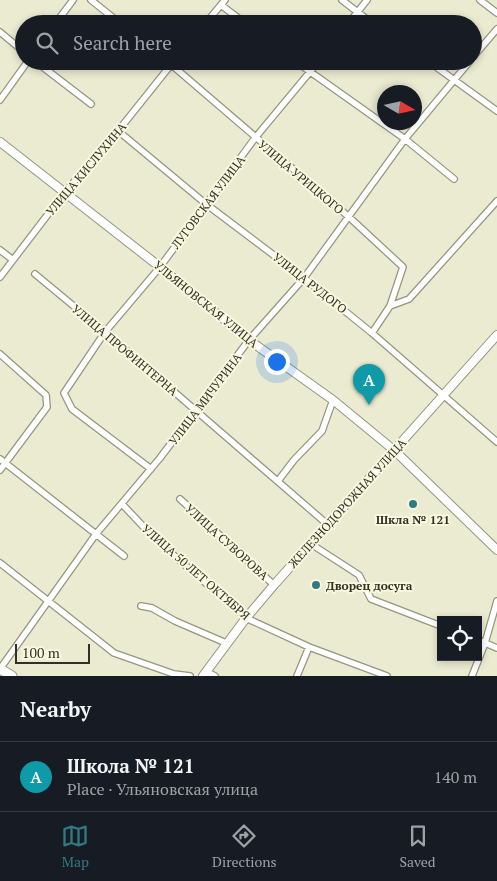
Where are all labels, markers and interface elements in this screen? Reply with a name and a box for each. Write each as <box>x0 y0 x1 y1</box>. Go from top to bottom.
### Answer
search box <box>15 15 482 70</box>
icon: search <box>33 29 61 57</box>
text: Search here <box>73 30 172 55</box>
north arrow <box>377 85 422 130</box>
street label: УЛИЦА КИСЛУХИНА <box>43 119 130 219</box>
street label: УЛИЦА УРИЦКОГО <box>255 137 347 217</box>
street label: ЛУГОВСКАЯ УЛИЦА <box>167 152 248 252</box>
street label: УЛИЦА РУДОГО <box>270 249 350 317</box>
street label: УЛЬЯНОВСКАЯ УЛИЦА <box>151 257 262 351</box>
street label: УЛИЦА ПРОФИНТЕРНА <box>69 301 182 399</box>
street label: УЛИЦА МИЧУРИНА <box>165 349 245 448</box>
your location <box>264 349 290 375</box>
pin: A <box>353 364 385 405</box>
street label: ЖЕЛЕЗНОДОРОЖНАЯ УЛИЦА <box>285 434 410 571</box>
marker: Шкла № 121 <box>407 498 419 510</box>
street label: УЛИЦА СУВОРОВА <box>182 501 272 584</box>
place label: Шкла № 121 <box>376 512 450 527</box>
street label: УЛИЦА 50 ЛЕТ ОКТЯБРЯ <box>139 521 253 623</box>
place label: Дворец досуга <box>326 578 413 593</box>
marker: Дворец досуга <box>310 579 322 591</box>
map controls <box>437 616 482 661</box>
button: locate <box>437 616 482 661</box>
scale bar <box>15 641 90 664</box>
text: 100 m <box>22 643 60 662</box>
text: Nearby <box>20 695 91 723</box>
text: Школа № 121 <box>67 753 195 778</box>
text: A <box>30 766 42 788</box>
text: 140 m <box>434 766 477 788</box>
text: Place · Ульяновская улица <box>67 778 258 800</box>
tab: Map <box>61 822 89 871</box>
tab: Directions <box>212 822 277 871</box>
tab: Saved <box>399 822 436 871</box>

